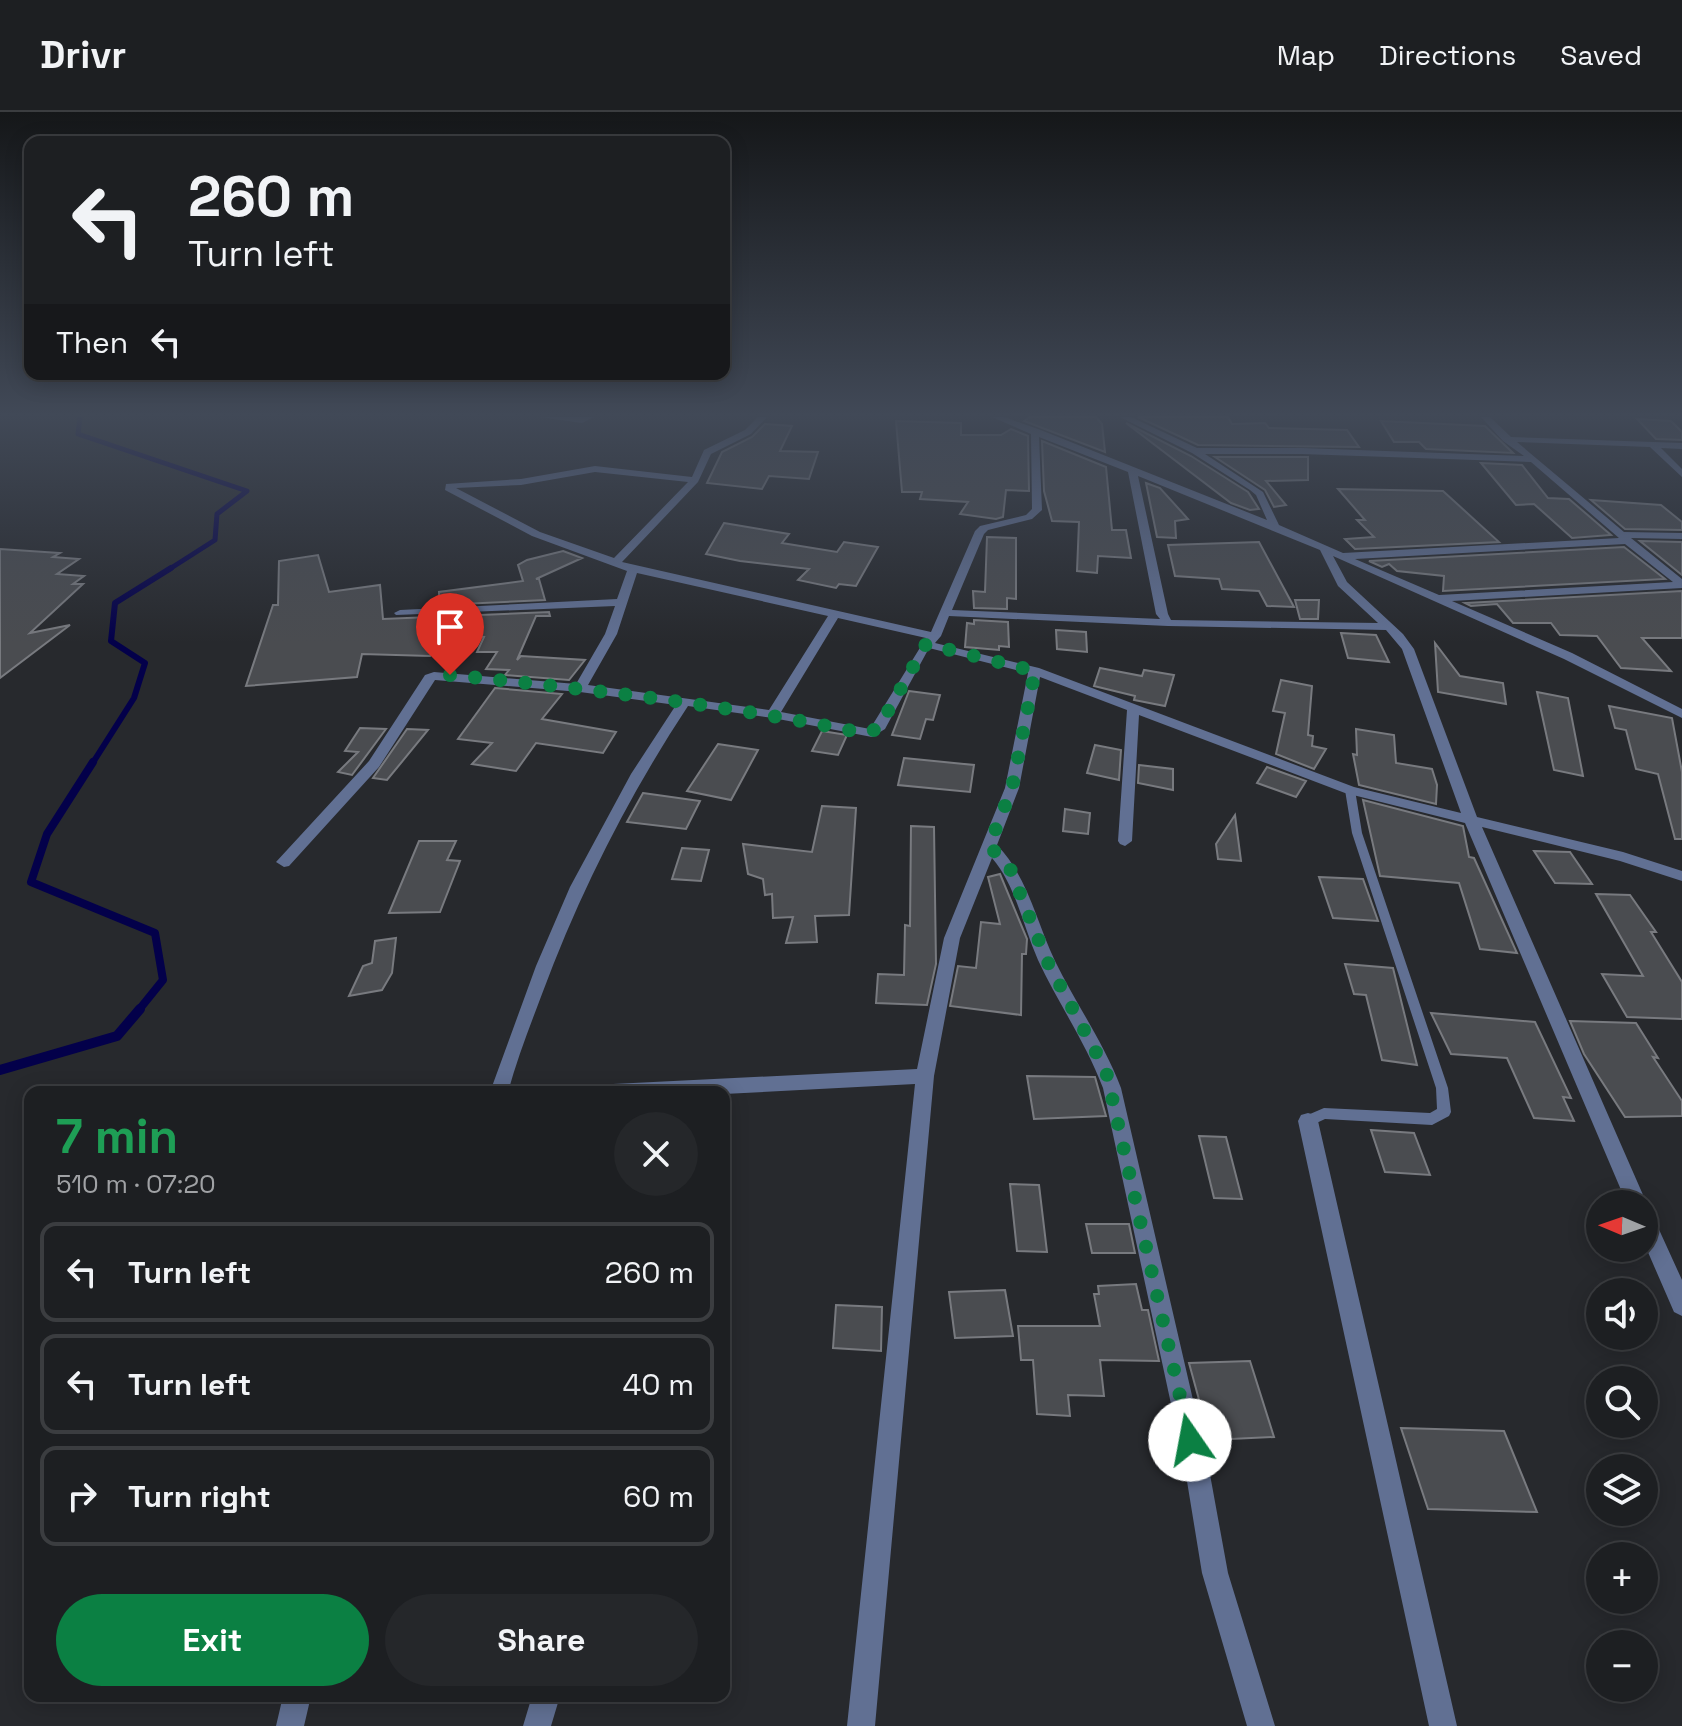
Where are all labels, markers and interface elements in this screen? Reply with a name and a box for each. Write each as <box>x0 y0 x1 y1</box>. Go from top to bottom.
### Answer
text: Drivr <box>40 31 126 79</box>
text: Map <box>1277 37 1335 73</box>
text: Directions <box>1379 37 1516 73</box>
text: Saved <box>1560 37 1642 73</box>
text: 260 m <box>188 161 354 232</box>
icon: left <box>56 168 160 272</box>
text: Turn left <box>188 231 335 277</box>
icon: left <box>144 320 188 364</box>
text: Then <box>56 323 128 362</box>
pin <box>416 593 484 675</box>
icon: arrive <box>428 605 472 649</box>
text: 7 min <box>56 1106 178 1167</box>
button: close <box>614 1112 698 1196</box>
text: 510 m · 07:20 <box>56 1167 216 1201</box>
north arrow <box>1586 1190 1658 1262</box>
map controls <box>1586 1190 1658 1702</box>
icon: left <box>60 1250 104 1294</box>
text: Turn left <box>128 1253 251 1292</box>
text: 260 m <box>605 1253 694 1292</box>
button: sound <box>1586 1278 1658 1350</box>
icon: left <box>60 1362 104 1406</box>
text: Turn left <box>128 1365 251 1404</box>
text: 40 m <box>623 1365 694 1404</box>
button: search <box>1586 1366 1658 1438</box>
position arrow <box>1148 1398 1232 1482</box>
button: layers <box>1586 1454 1658 1526</box>
icon: right <box>60 1474 104 1518</box>
text: Turn right <box>128 1477 271 1516</box>
text: 60 m <box>623 1477 694 1516</box>
button: + <box>1586 1542 1658 1614</box>
button: Exit <box>56 1594 369 1686</box>
button: Share <box>385 1594 698 1686</box>
button: − <box>1586 1630 1658 1702</box>

